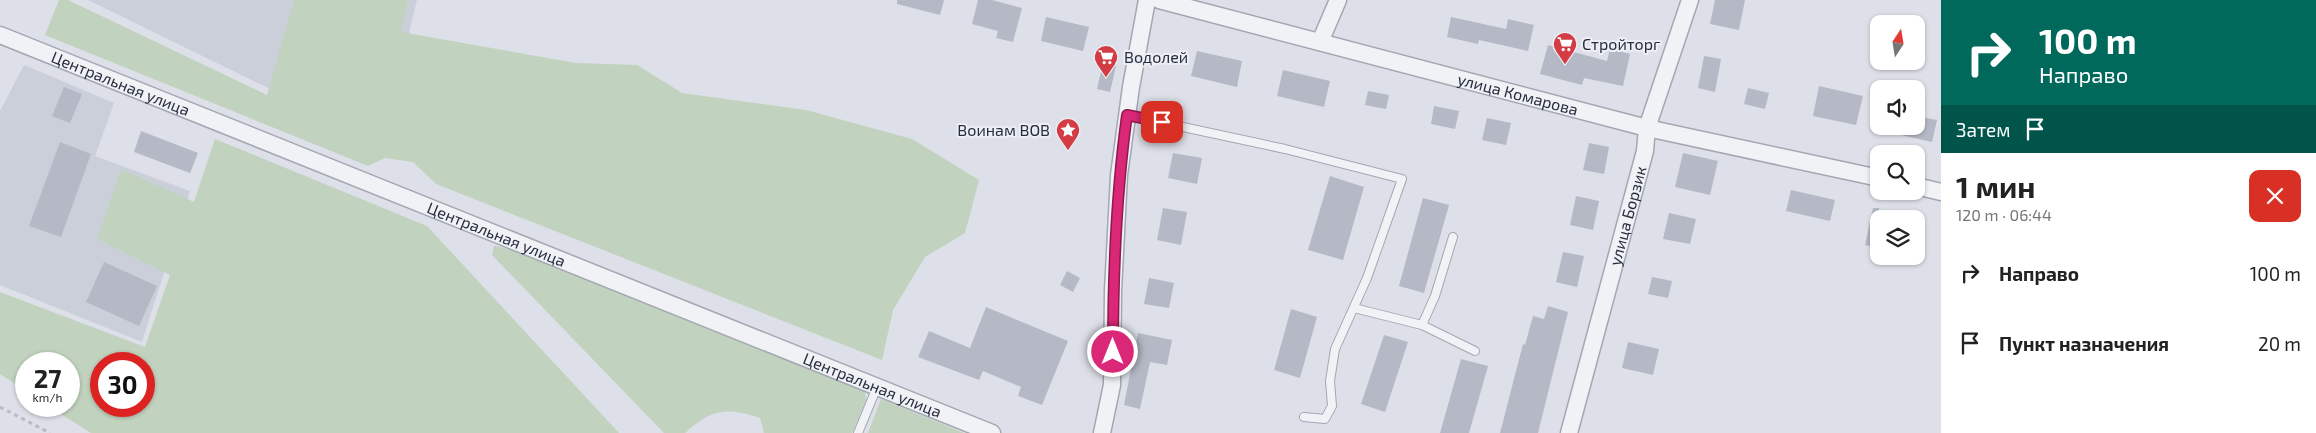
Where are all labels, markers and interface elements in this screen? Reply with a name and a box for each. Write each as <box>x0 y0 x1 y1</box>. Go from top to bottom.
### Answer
north arrow <box>1870 15 1925 70</box>
map controls <box>1870 15 1925 265</box>
text: 100 m <box>2039 19 2137 61</box>
icon: right <box>1956 20 2021 85</box>
supermarket icon: Стройторг <box>1552 31 1578 65</box>
place label: Стройторг <box>1582 34 1661 53</box>
supermarket icon: Водолей <box>1093 44 1119 78</box>
street label: Центральная улица <box>49 47 193 119</box>
place label: Водолей <box>1124 47 1188 66</box>
text: Направо <box>2039 61 2128 87</box>
street label: улица Комарова <box>1455 69 1580 119</box>
button: sound <box>1870 80 1925 135</box>
pin <box>1141 101 1183 143</box>
icon: arrive <box>1148 108 1176 136</box>
icon: arrive <box>2021 115 2049 143</box>
place icon: Воинам ВОВ <box>1055 117 1081 151</box>
text: Затем <box>1956 118 2011 141</box>
place label: Воинам ВОВ <box>957 120 1050 139</box>
button: search <box>1870 145 1925 200</box>
street label: улица Борзик <box>1605 163 1650 268</box>
text: 1 мин <box>1956 168 2035 204</box>
button: close <box>2249 170 2301 222</box>
street label: Центральная улица <box>425 197 569 270</box>
text: 120 m · 06:44 <box>1956 205 2052 224</box>
button: layers <box>1870 210 1925 265</box>
icon: right <box>1956 259 1984 287</box>
text: Направо <box>1999 262 2079 285</box>
text: 100 m <box>2250 262 2301 285</box>
position arrow <box>1086 325 1138 377</box>
icon: arrive <box>1956 329 1984 357</box>
text: Пункт назначения <box>1999 332 2169 355</box>
text: 20 m <box>2258 332 2301 355</box>
street label: Центральная улица <box>801 348 945 421</box>
speed limit sign: 30 <box>90 352 155 417</box>
text: 27 <box>34 363 61 393</box>
text: km/h <box>33 390 62 404</box>

